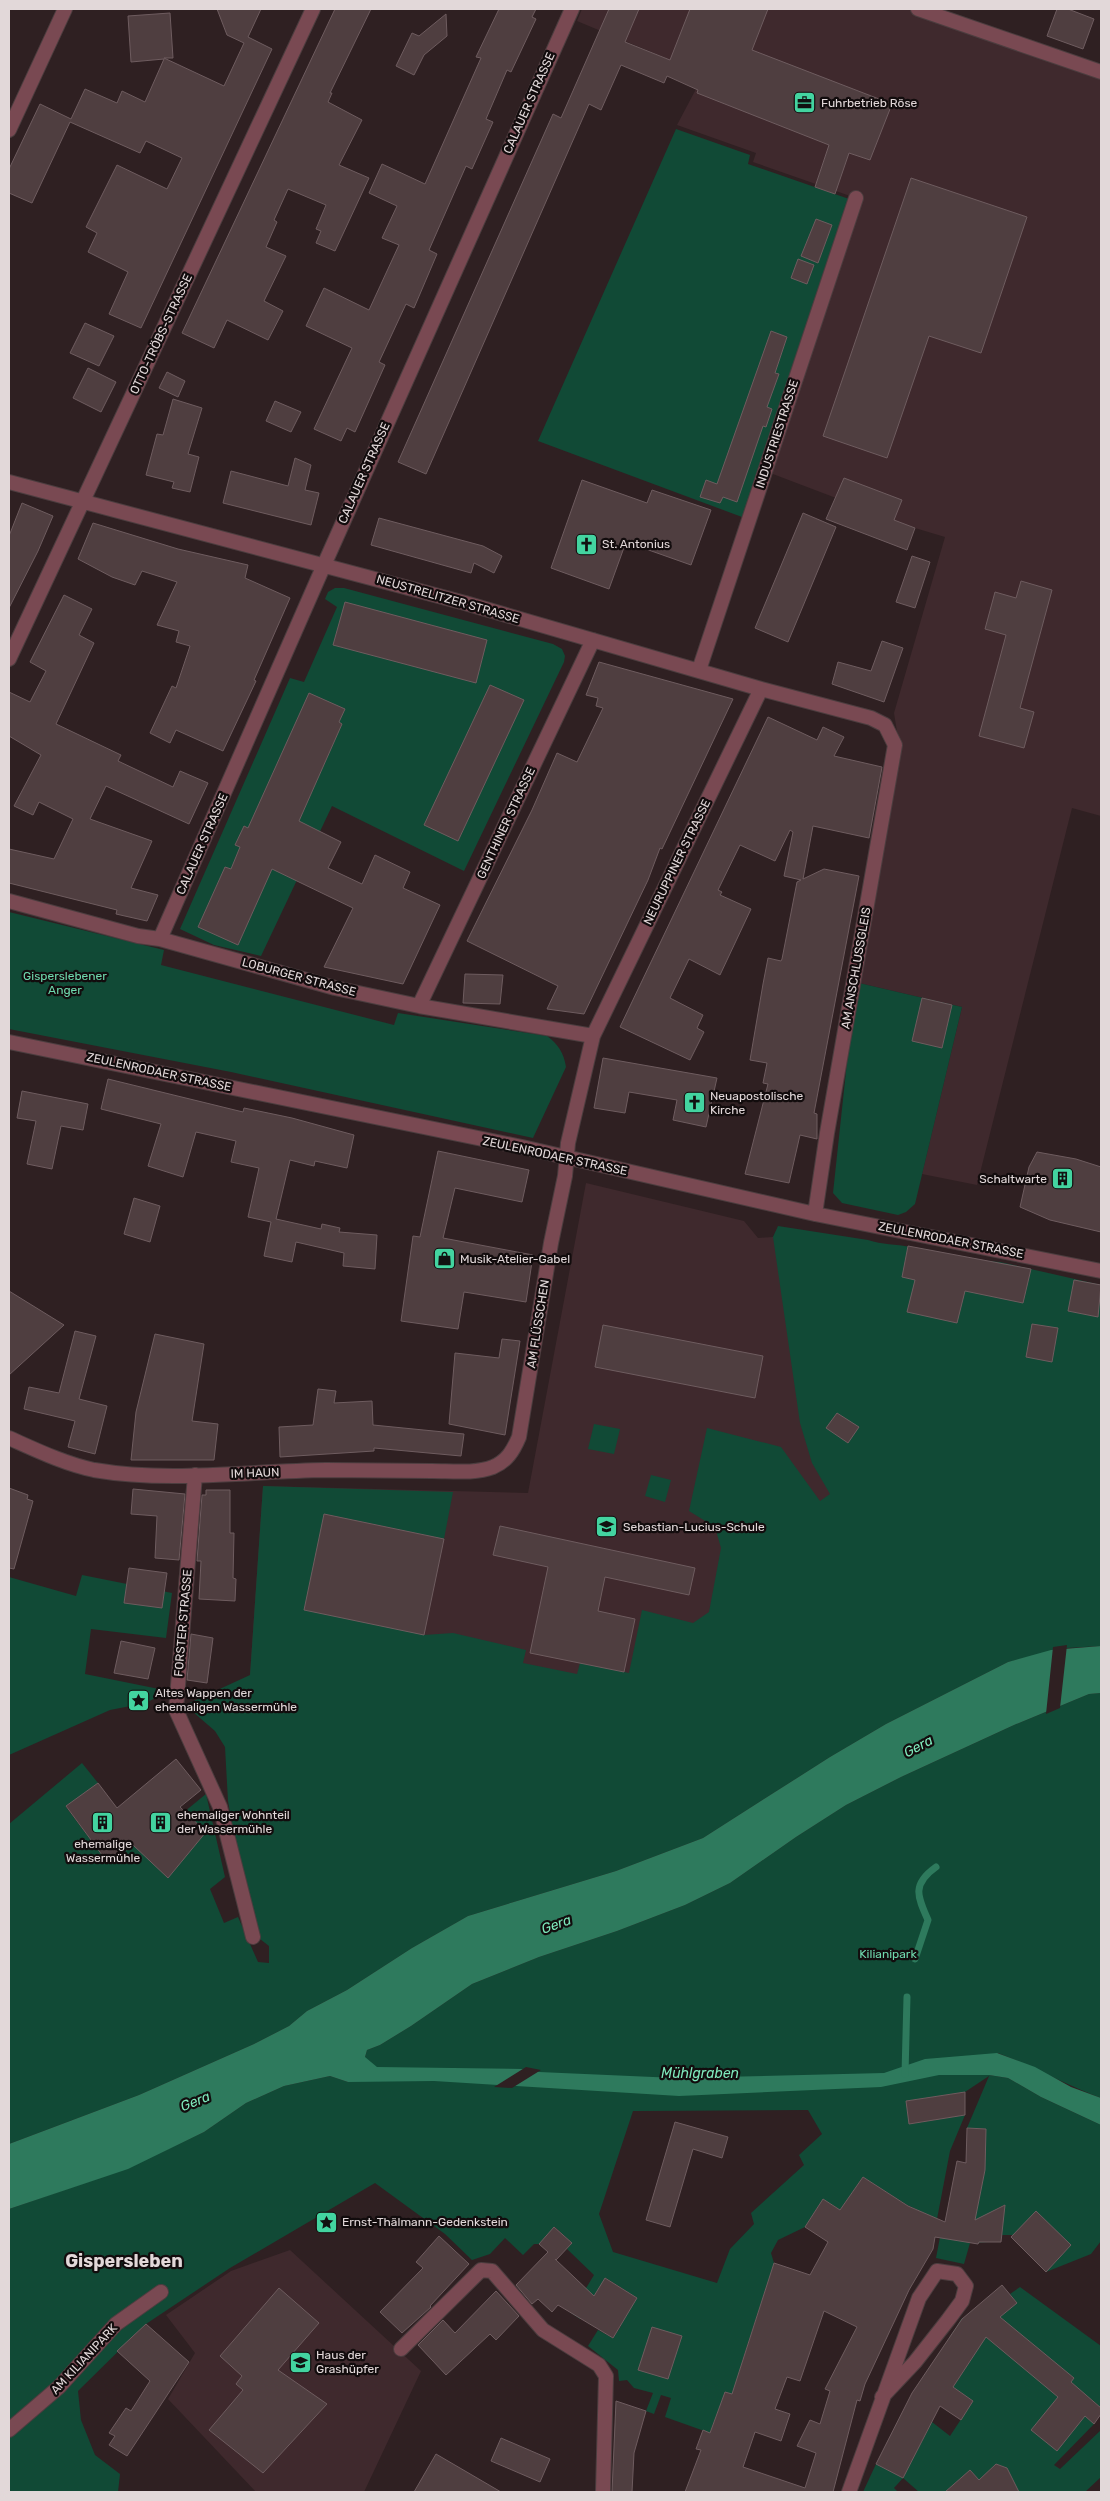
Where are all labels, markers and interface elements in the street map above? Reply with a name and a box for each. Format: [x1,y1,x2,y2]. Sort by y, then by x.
street label: CALAUER STRASSE [500,50,558,156]
office icon: Fuhrbetrieb Röse [793,91,817,115]
place label: Fuhrbetrieb Röse [821,96,918,110]
street label: OTTO-TRÖBS-STRASSE [127,272,195,396]
street label: INDUSTRIESTRASSE [753,378,801,490]
street label: CALAUER STRASSE [335,420,393,526]
church icon: St. Antonius [574,532,598,556]
place label: St. Antonius [602,537,670,551]
street label: NEUSTRELITZER STRASSE [375,572,521,626]
street label: GENTHINER STRASSE [474,765,538,881]
street label: CALAUER STRASSE [173,791,231,897]
street label: NEURUPPINER STRASSE [641,797,713,927]
street label: AM ANSCHLUSSGLEIS [838,906,874,1030]
street label: LOBURGER STRASSE [240,955,358,999]
park label: Gisperslebener Anger [23,969,107,997]
street label: ZEULENRODAER STRASSE [85,1050,233,1094]
place label: Neuapostolische Kirche [710,1089,804,1117]
church icon: Neuapostolische Kirche [682,1091,706,1115]
street label: ZEULENRODAER STRASSE [481,1134,629,1178]
building icon: Schaltwarte [1051,1167,1075,1191]
place label: Schaltwarte [979,1172,1047,1186]
street label: ZEULENRODAER STRASSE [877,1219,1025,1261]
shop icon: Musik-Atelier-Gabel [432,1247,456,1271]
place label: Musik-Atelier-Gabel [460,1252,570,1266]
street label: AM FLÜSSCHEN [524,1279,552,1369]
street label: IM HAUN [230,1465,280,1481]
school or university icon: Sebastian-Lucius-Schule [595,1515,619,1539]
place label: Sebastian-Lucius-Schule [623,1520,765,1534]
street label: FORSTER STRASSE [171,1569,195,1677]
place label: Altes Wappen der ehemaligen Wassermühle [155,1686,297,1714]
place icon: Altes Wappen der ehemaligen Wassermühle [127,1688,151,1712]
water label: Gera [901,1732,936,1761]
place label: ehemaliger Wohnteil der Wassermühle [177,1808,290,1836]
building icon: ehemaliger Wohnteil der Wassermühle [149,1810,173,1834]
building icon: ehemalige Wassermühle [91,1811,115,1835]
place label: ehemalige Wassermühle [66,1837,140,1865]
water label: Gera [539,1911,574,1938]
park label: Kilianipark [859,1947,917,1961]
water label: Mühlgraben [661,2065,739,2082]
water label: Gera [178,2088,213,2115]
place icon: Ernst-Thälmann-Gedenkstein [314,2210,338,2234]
place label: Ernst-Thälmann-Gedenkstein [342,2215,508,2229]
district label: Gispersleben [65,2250,183,2272]
street label: AM KILIANIPARK [48,2320,121,2397]
place label: Haus der Grashüpfer [316,2348,379,2376]
school or university icon: Haus der Grashüpfer [288,2350,312,2374]

